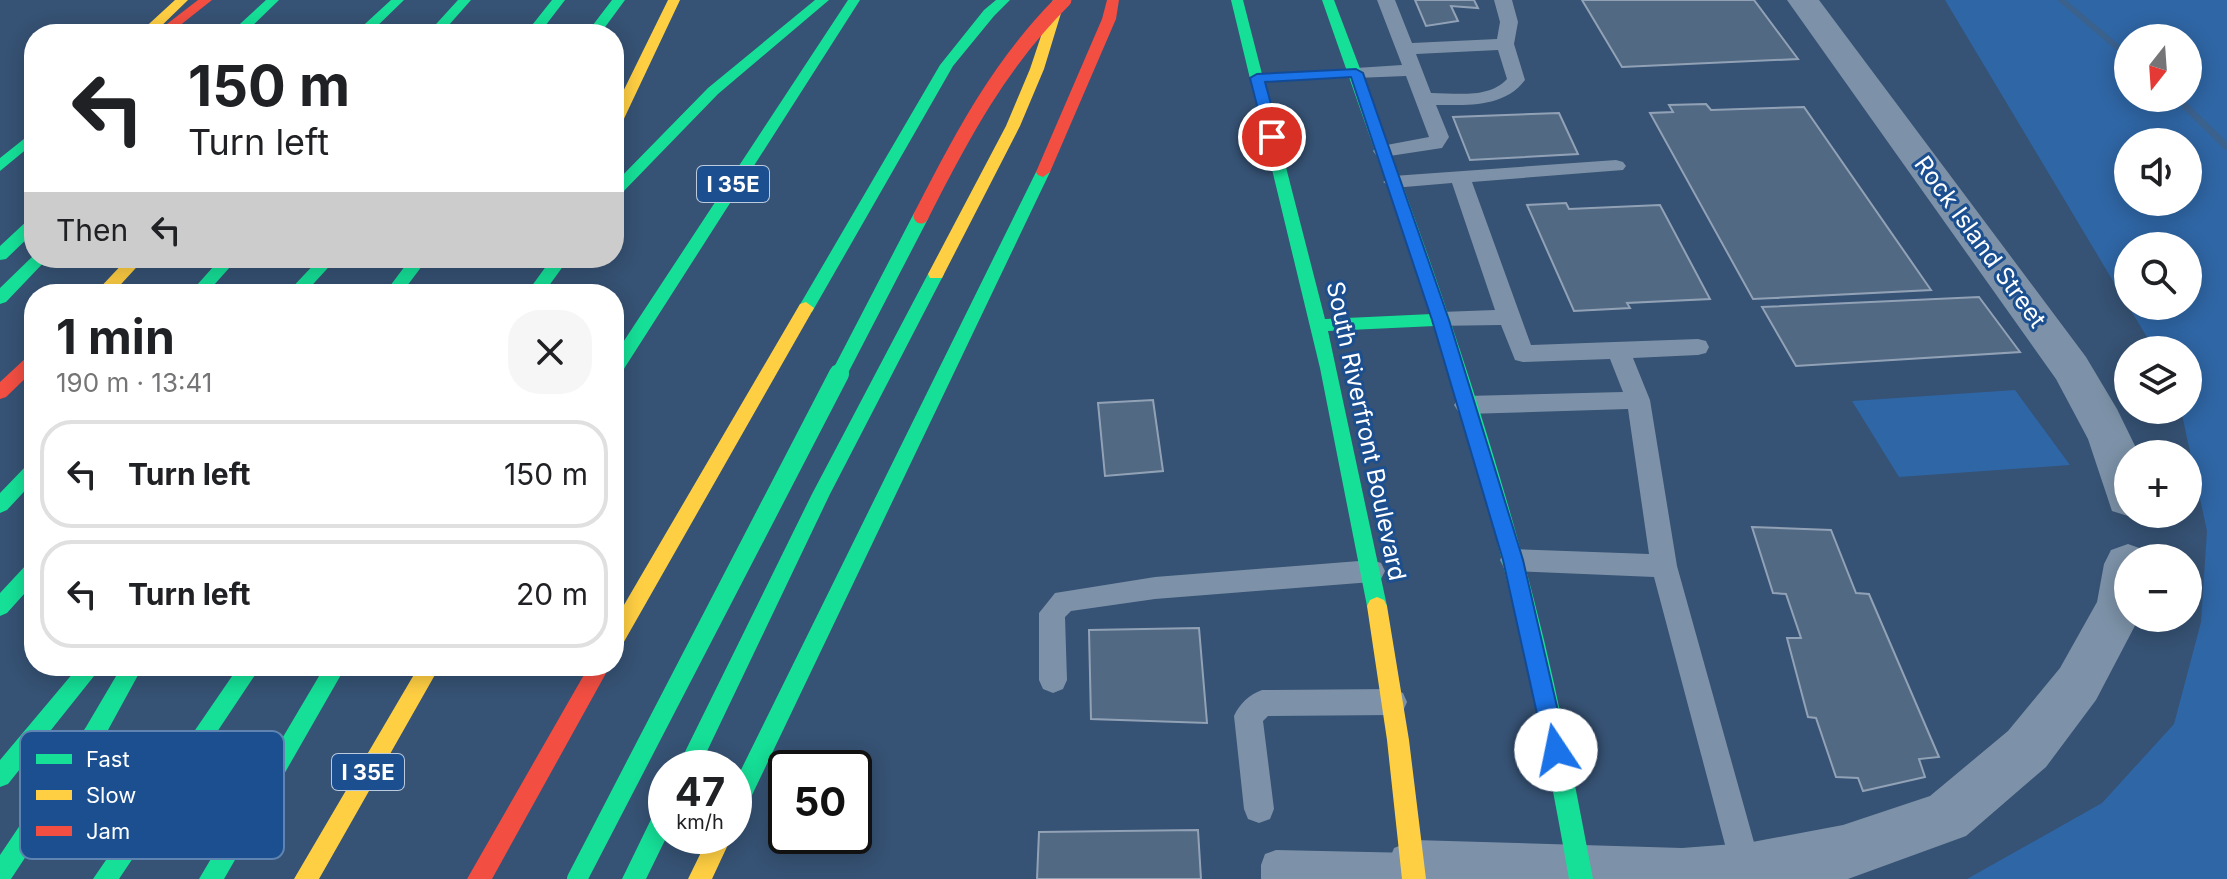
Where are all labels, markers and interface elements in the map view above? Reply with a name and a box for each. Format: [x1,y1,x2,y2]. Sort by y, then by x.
north arrow [2114,24,2202,112]
map controls [2114,24,2202,632]
text: 150 m [188,52,350,120]
icon: left [56,56,160,160]
pin [1238,103,1306,171]
icon: arrive [1250,115,1294,159]
text: Turn left [188,120,329,164]
button: sound [2114,128,2202,216]
street label: Rock Island Street [1908,150,2052,333]
road number: I 35E [697,166,769,202]
icon: left [144,208,188,252]
text: Then [56,212,128,248]
button: search [2114,232,2202,320]
street label: South Riverfront Boulevard [1321,279,1412,583]
text: 1 min [56,307,175,366]
button: close [508,310,592,394]
button: layers [2114,336,2202,424]
text: 190 m · 13:41 [56,367,212,398]
button: + [2114,440,2202,528]
icon: left [60,452,104,496]
text: Turn left [128,456,250,492]
text: 150 m [504,456,588,492]
button: − [2114,544,2202,632]
icon: left [60,572,104,616]
text: Turn left [128,576,250,612]
text: 20 m [516,576,588,612]
position arrow [1514,708,1598,792]
legend [20,731,284,859]
text: Fast [86,746,130,772]
speed limit sign: 50 [768,750,872,854]
road number: I 35E [332,754,404,790]
text: 47 [675,767,725,816]
text: Slow [86,782,136,808]
text: km/h [676,810,724,834]
text: Jam [86,818,130,844]

